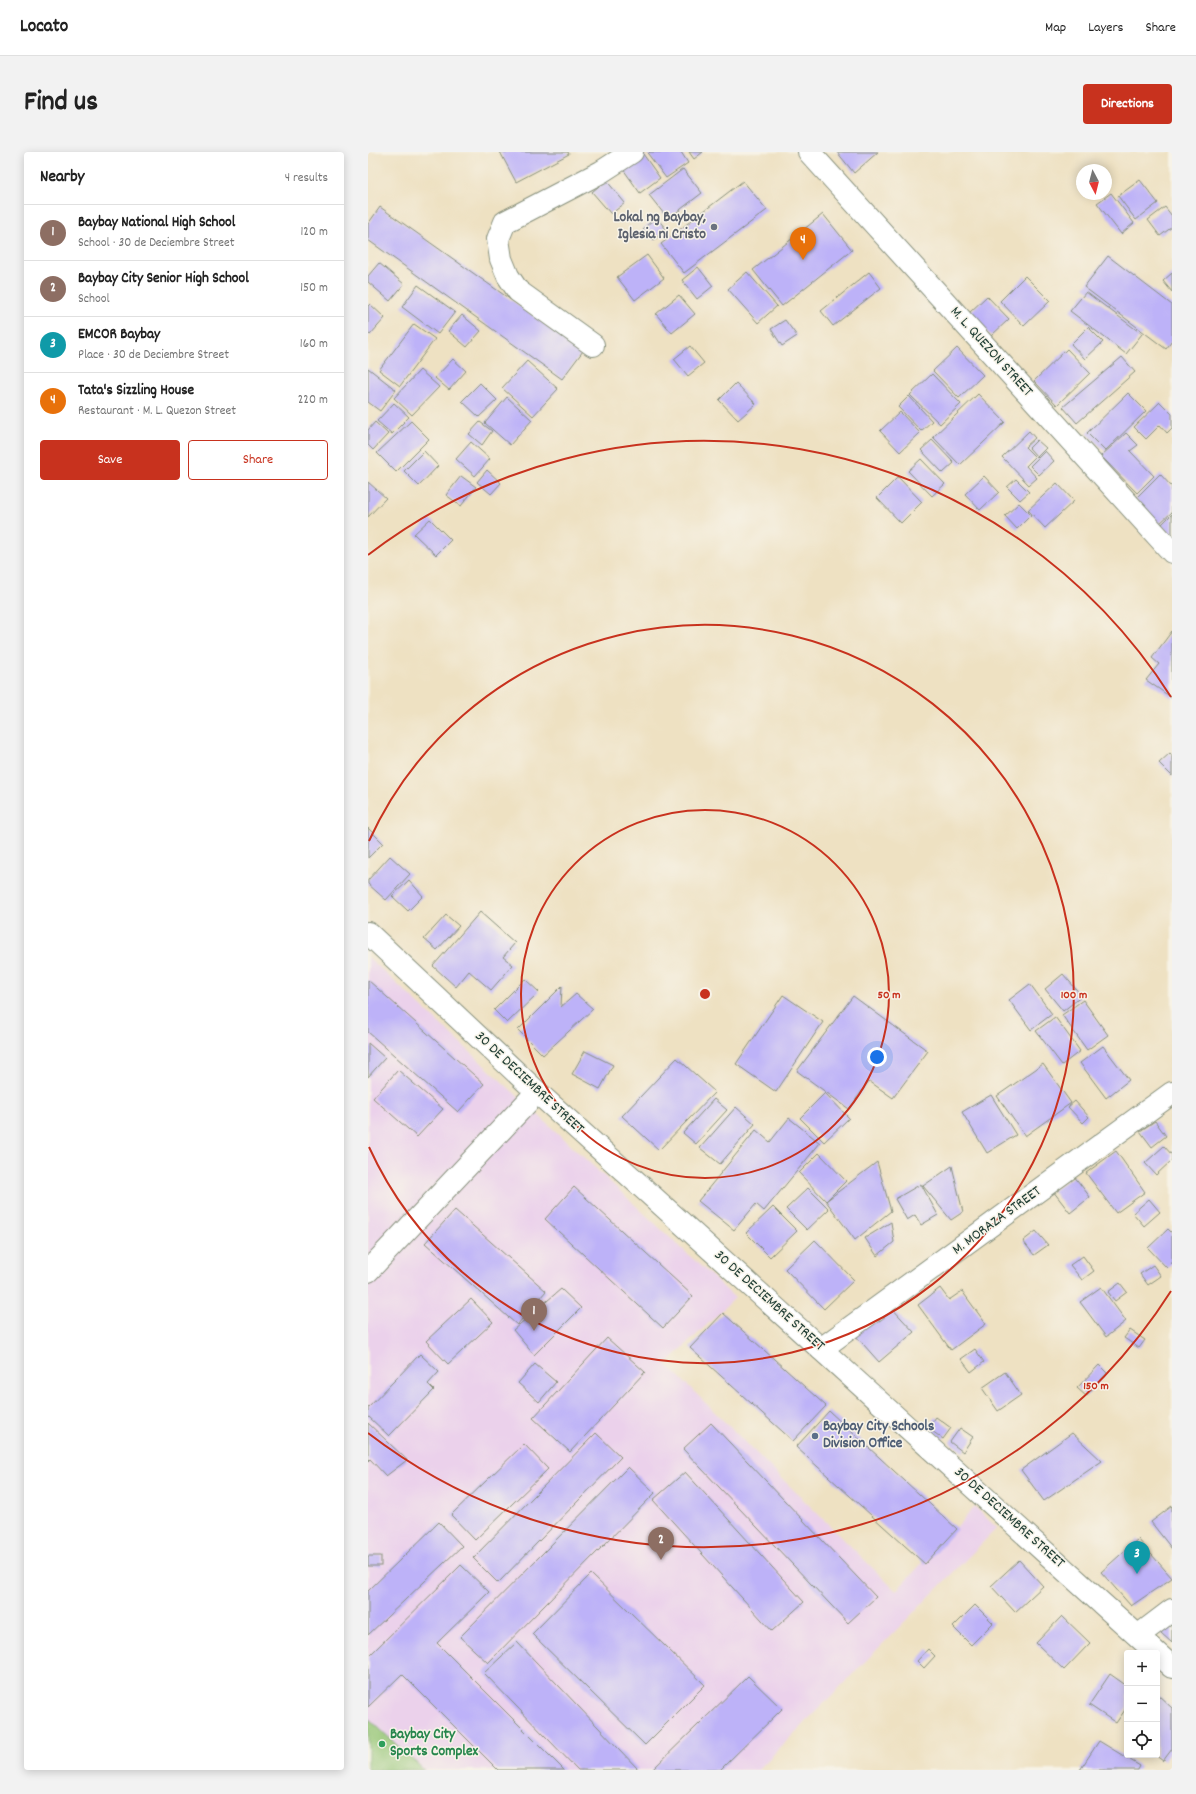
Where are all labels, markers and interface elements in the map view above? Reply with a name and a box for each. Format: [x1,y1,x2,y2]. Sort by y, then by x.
text: Locato [20,14,68,41]
text: Map [1045,18,1066,38]
text: Layers [1088,18,1123,38]
text: Share [1145,18,1176,38]
text: Find us [24,84,98,124]
button: Directions [1083,84,1172,124]
north arrow [1076,164,1112,200]
text: Nearby [40,166,84,190]
text: 4 results [285,169,328,188]
place label: Lokal ng Baybay, Iglesia ni Cristo [613,207,706,246]
text: Baybay National High School [78,212,235,234]
marker: Lokal ng Baybay, Iglesia ni Cristo [709,222,719,232]
text: 1 [52,223,54,242]
text: 120 m [300,223,328,242]
pin: 4 [790,227,816,260]
text: School · 30 de Deciembre Street [78,234,235,253]
text: Baybay City Senior High School [78,268,249,290]
text: 2 [50,279,56,298]
text: 150 m [300,279,328,298]
text: School [78,290,110,309]
street label: M. L. QUEZON STREET [944,302,1038,402]
text: EMCOR Baybay [78,324,160,346]
text: 3 [50,335,56,354]
text: 160 m [300,335,328,354]
text: Place · 30 de Deciembre Street [78,346,229,365]
text: Tata's Sizzling House [78,380,194,402]
text: 4 [50,391,56,410]
text: 220 m [298,391,328,410]
text: Restaurant · M. L. Quezon Street [78,402,236,421]
button: Save [40,440,180,480]
button: Share [188,440,328,480]
centre of rings [698,987,712,1001]
text: 50 m [877,987,901,1004]
text: 100 m [1061,987,1087,1004]
street label: 30 DE DECIEMBRE STREET [469,1026,589,1140]
your location [867,1047,887,1067]
street label: M. MORAZA STREET [948,1181,1046,1261]
street label: 30 DE DECIEMBRE STREET [709,1245,829,1357]
pin: 1 [521,1298,547,1331]
text: 150 m [1083,1378,1109,1395]
place label: Baybay City Schools Division Office [823,1416,934,1455]
marker: Baybay City Schools Division Office [810,1431,820,1441]
street label: 30 DE DECIEMBRE STREET [949,1462,1069,1574]
pin: 2 [648,1527,674,1560]
pin: 3 [1124,1541,1150,1574]
map controls [1124,1650,1160,1758]
button: + [1124,1650,1160,1686]
button: − [1124,1686,1160,1722]
button: locate [1124,1722,1160,1758]
place label: Baybay City Sports Complex [390,1724,479,1763]
marker: Baybay City Sports Complex [377,1739,387,1749]

